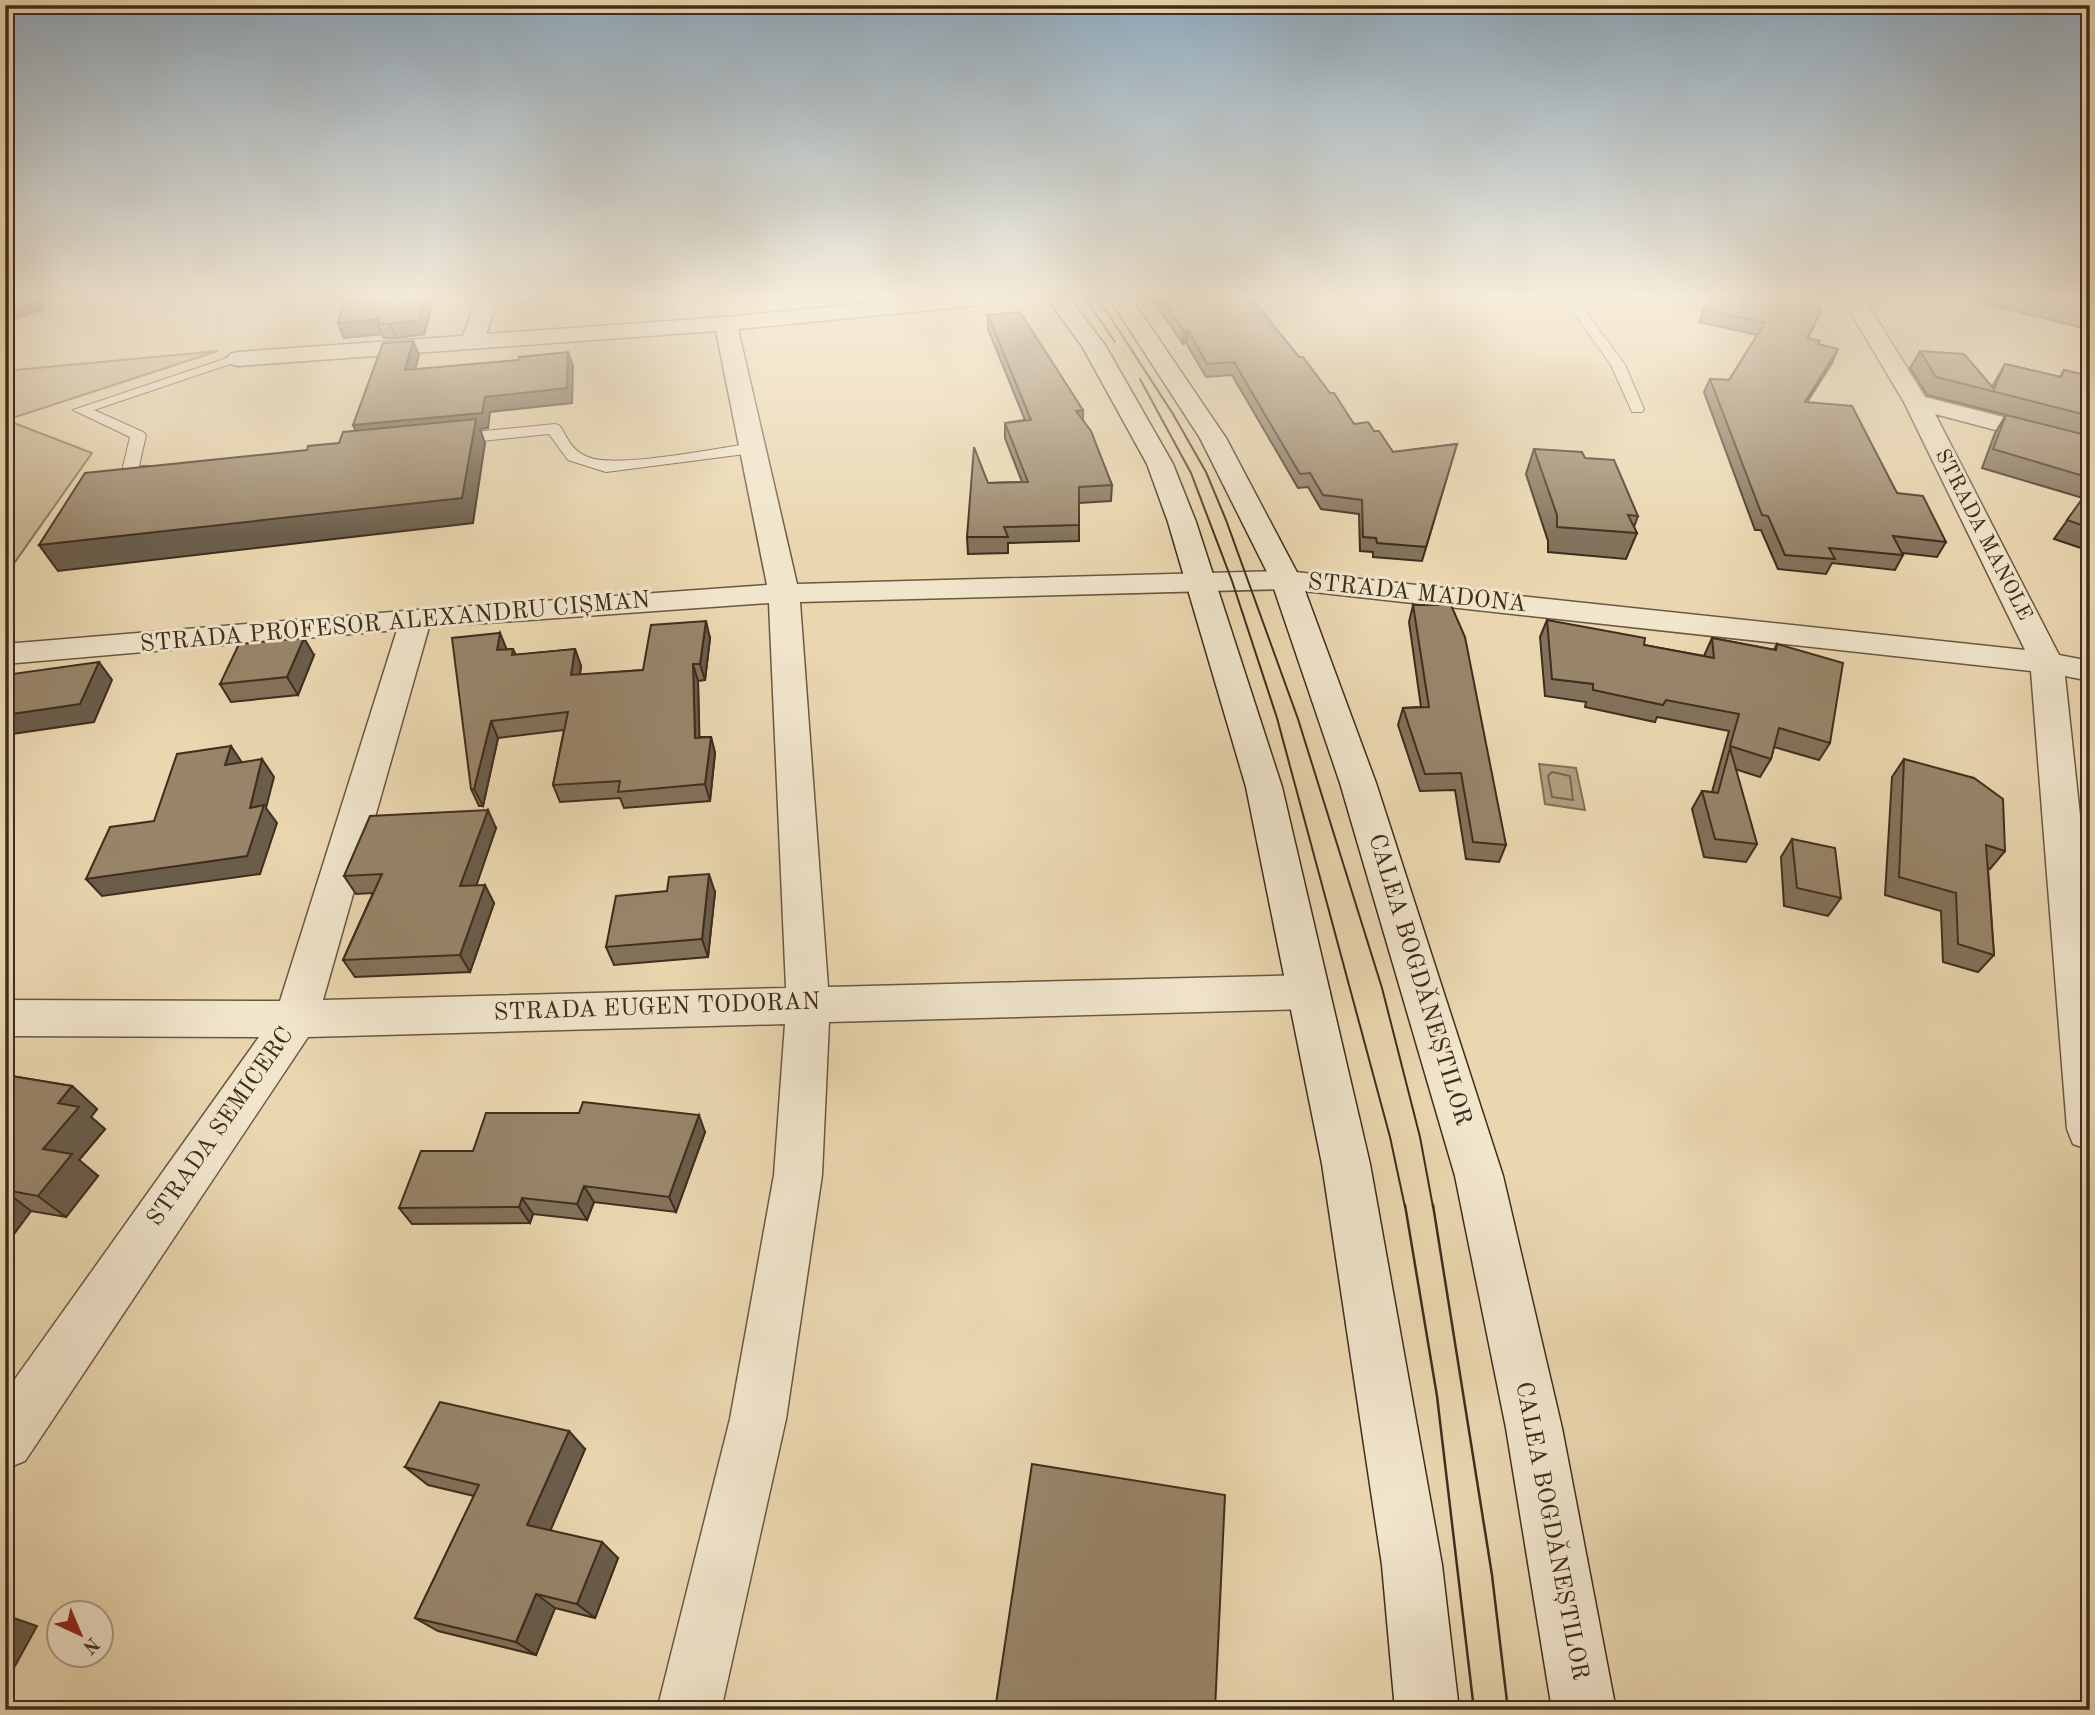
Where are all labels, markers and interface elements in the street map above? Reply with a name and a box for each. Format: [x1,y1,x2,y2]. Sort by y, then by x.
street label: STRADA MANOLE [1931,446,2035,624]
street label: STRADA MADONA [1306,571,1528,617]
street label: STRADA PROFESOR ALEXANDRU CIȘMAN [139,589,651,657]
street label: CALEA BOGDĂNEȘTILOR [1363,830,1479,1129]
street label: STRADA EUGEN TODORAN [493,990,821,1026]
street label: STRADA SEMICERC [143,1023,299,1231]
street label: CALEA BOGDĂNEȘTILOR [1510,1379,1596,1682]
north arrow [46,1600,116,1670]
text: N [78,1633,102,1657]

